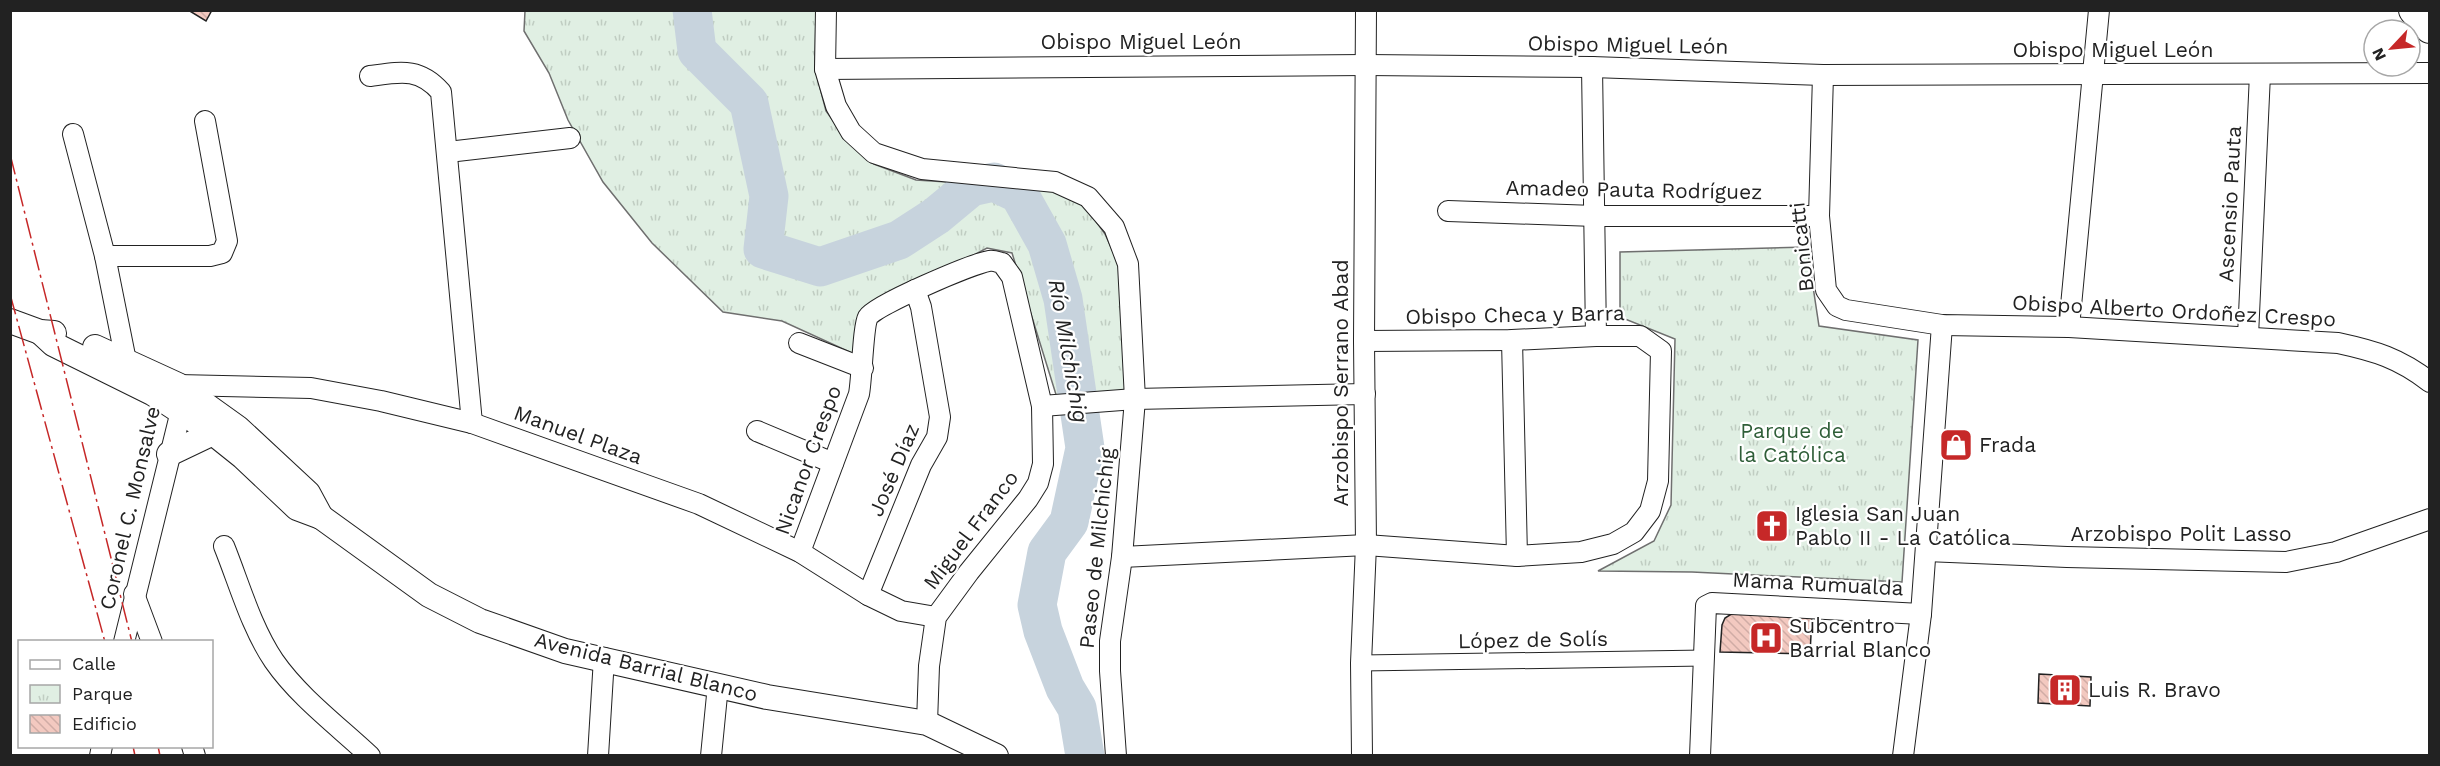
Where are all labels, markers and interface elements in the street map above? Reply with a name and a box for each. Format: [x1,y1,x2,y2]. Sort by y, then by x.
north arrow [2362,18,2422,78]
street label: Obispo Miguel León [1041,29,1241,54]
street label: Obispo Miguel León [1527,30,1729,59]
street label: Obispo Miguel León [2013,37,2213,62]
text: N [2368,45,2390,64]
street label: Ascensio Pauta [2213,125,2246,283]
street label: Amadeo Pauta Rodríguez [1505,175,1763,204]
street label: Bonicatti [1784,201,1819,293]
street label: Arzobispo Serrano Abad [1328,259,1353,507]
water label: Río Milchichig [1044,277,1093,425]
street label: Obispo Alberto Ordoñez Crespo [2011,290,2337,331]
street label: Obispo Checa y Barra [1405,300,1625,329]
street label: Nicanor Crespo [769,382,846,538]
street label: Manuel Plaza [511,400,646,469]
street label: Coronel C. Monsalve [94,404,165,612]
park label: Parque de la Católica [1738,418,1846,467]
street label: José Díaz [863,420,924,520]
shop icon: Frada [1938,427,1974,463]
place label: Frada [1979,432,2036,457]
street label: Paseo de Milchichig [1074,445,1120,650]
street label: Miguel Franco [918,465,1023,594]
place label: Iglesia San Juan Pablo II - La Católica [1795,501,2011,550]
church icon: Iglesia San Juan Pablo II - La Católica [1754,508,1790,544]
street label: Arzobispo Polit Lasso [2070,521,2292,546]
street label: Mama Rumualda [1732,567,1904,600]
place label: Subcentro Barrial Blanco [1789,613,1931,662]
hospital icon: Subcentro Barrial Blanco [1748,620,1784,656]
street label: López de Solís [1458,626,1608,653]
street label: Avenida Barrial Blanco [532,627,760,706]
legend [18,640,213,748]
text: Calle [72,653,116,674]
building icon: Luis R. Bravo [2047,672,2083,708]
place label: Luis R. Bravo [2088,677,2221,702]
text: Parque [72,683,133,704]
text: Edificio [72,713,137,734]

